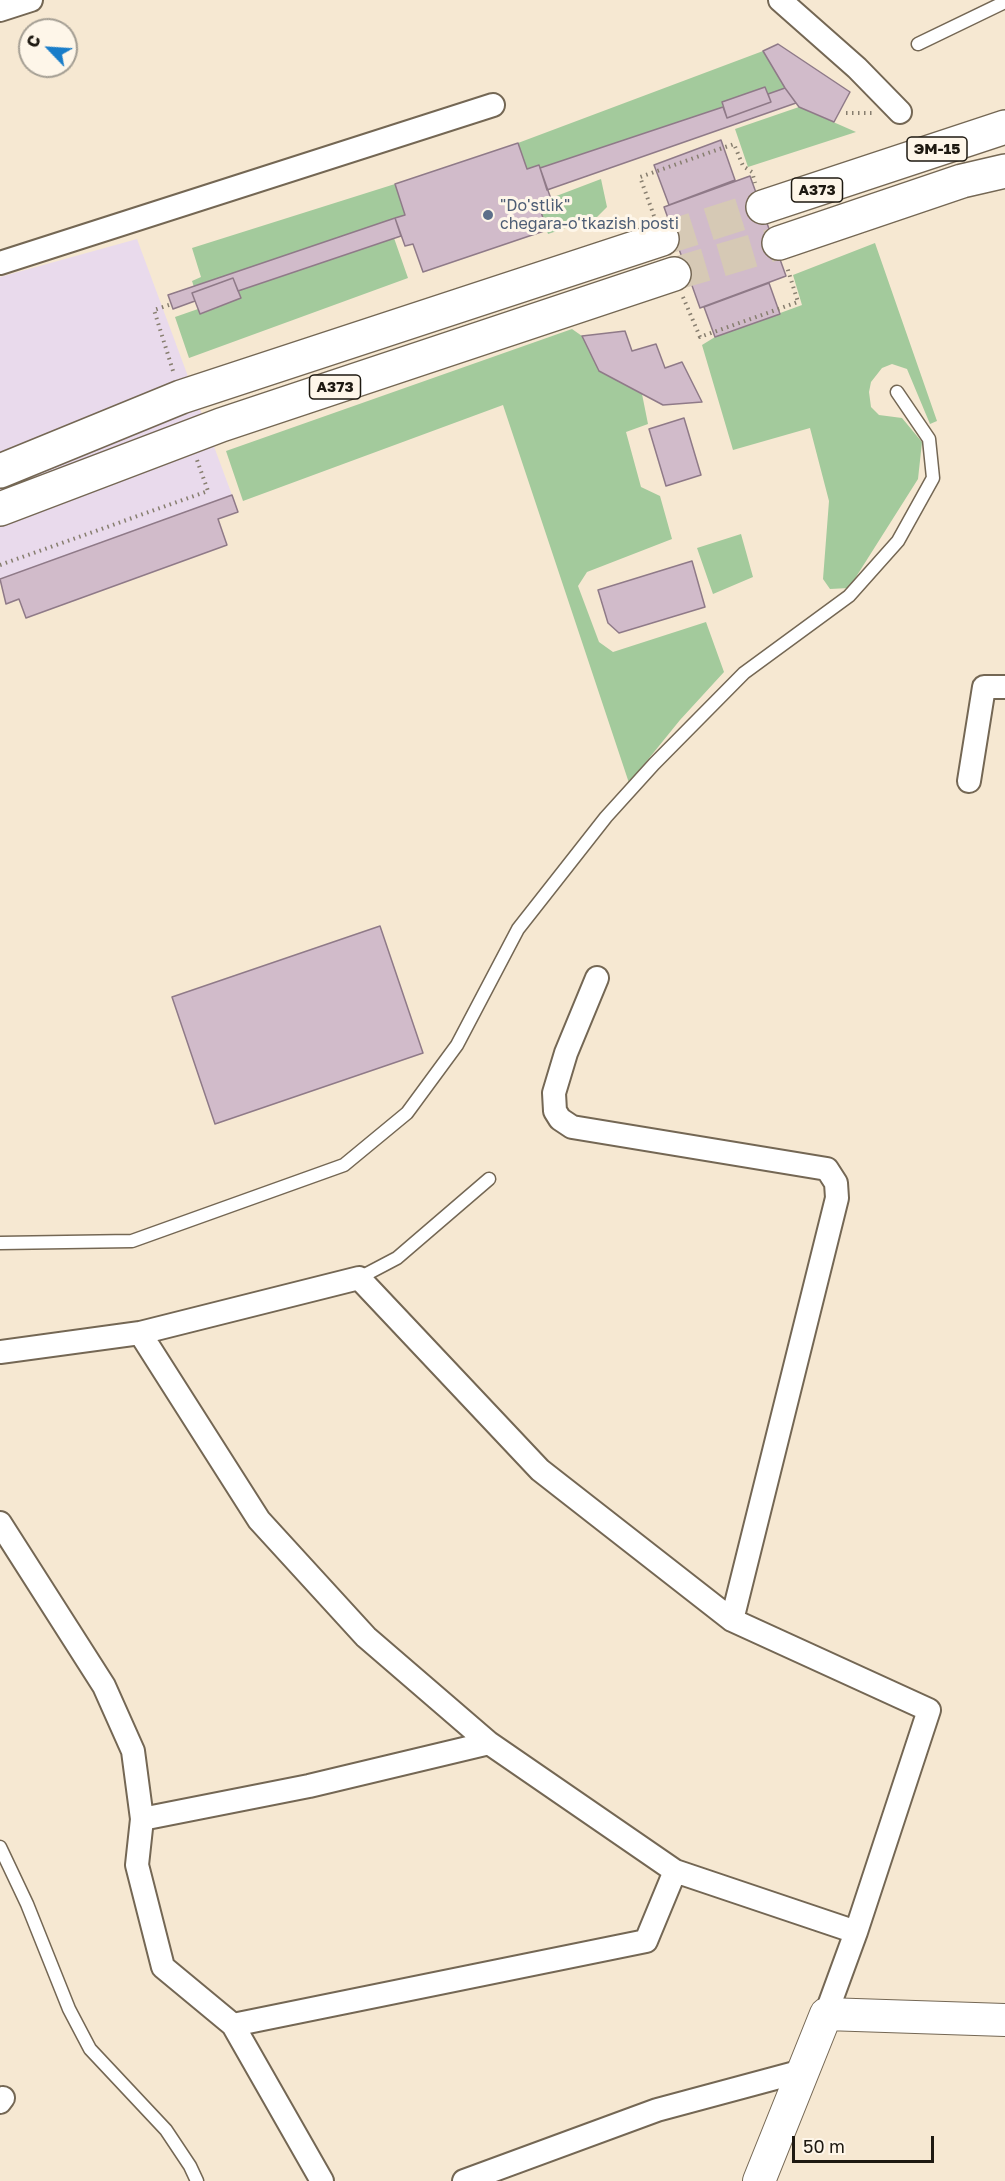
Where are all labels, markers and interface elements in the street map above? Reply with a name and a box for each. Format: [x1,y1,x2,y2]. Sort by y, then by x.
north arrow [18,18,78,78]
text: С [22,32,45,51]
road number: ЭМ-15 [907,137,967,161]
road number: A373 [792,178,842,202]
place label: "Do'stlik" chegara-o'tkazish posti [500,196,679,234]
marker: "Do'stlik" chegara-o'tkazish posti [481,208,495,222]
road number: A373 [310,375,360,399]
scale bar [795,2124,938,2162]
text: 50 m [803,2135,845,2157]

